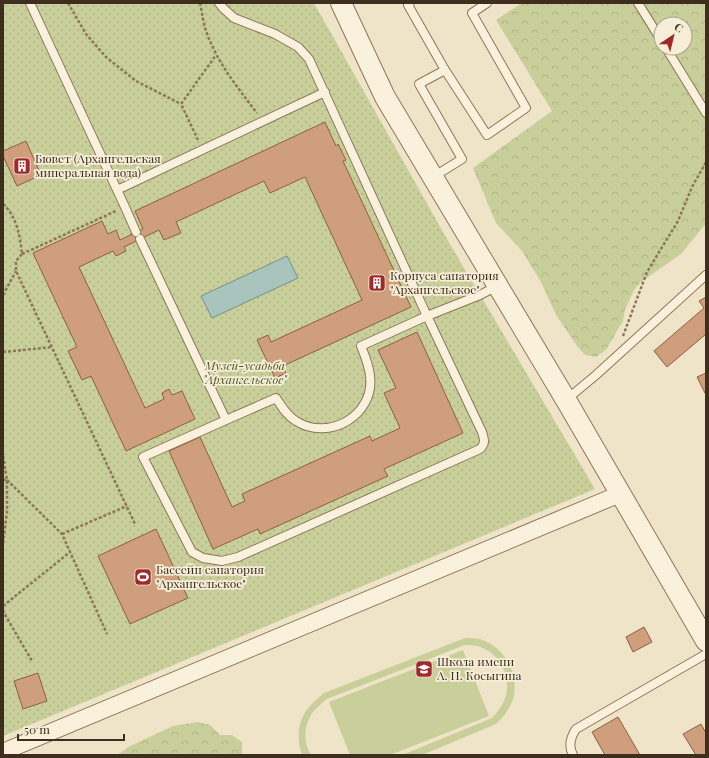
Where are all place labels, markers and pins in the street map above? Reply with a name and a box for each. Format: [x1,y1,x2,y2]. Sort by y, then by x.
place label: Бювет (Архангельская минеральная вода) [35,150,161,180]
building icon: Бювет (Архангельская минеральная вода) [12,156,32,176]
place label: Корпуса санатория "Архангельское" [390,267,499,297]
building icon: Корпуса санатория "Архангельское" [367,273,387,293]
place label: Бассейн санатория "Архангельское" [156,561,265,591]
sports icon: Бассейн санатория "Архангельское" [133,567,153,587]
place label: Школа имени А. Н. Косыгина [436,653,522,683]
school or university icon: Школа имени А. Н. Косыгина [414,659,434,679]

